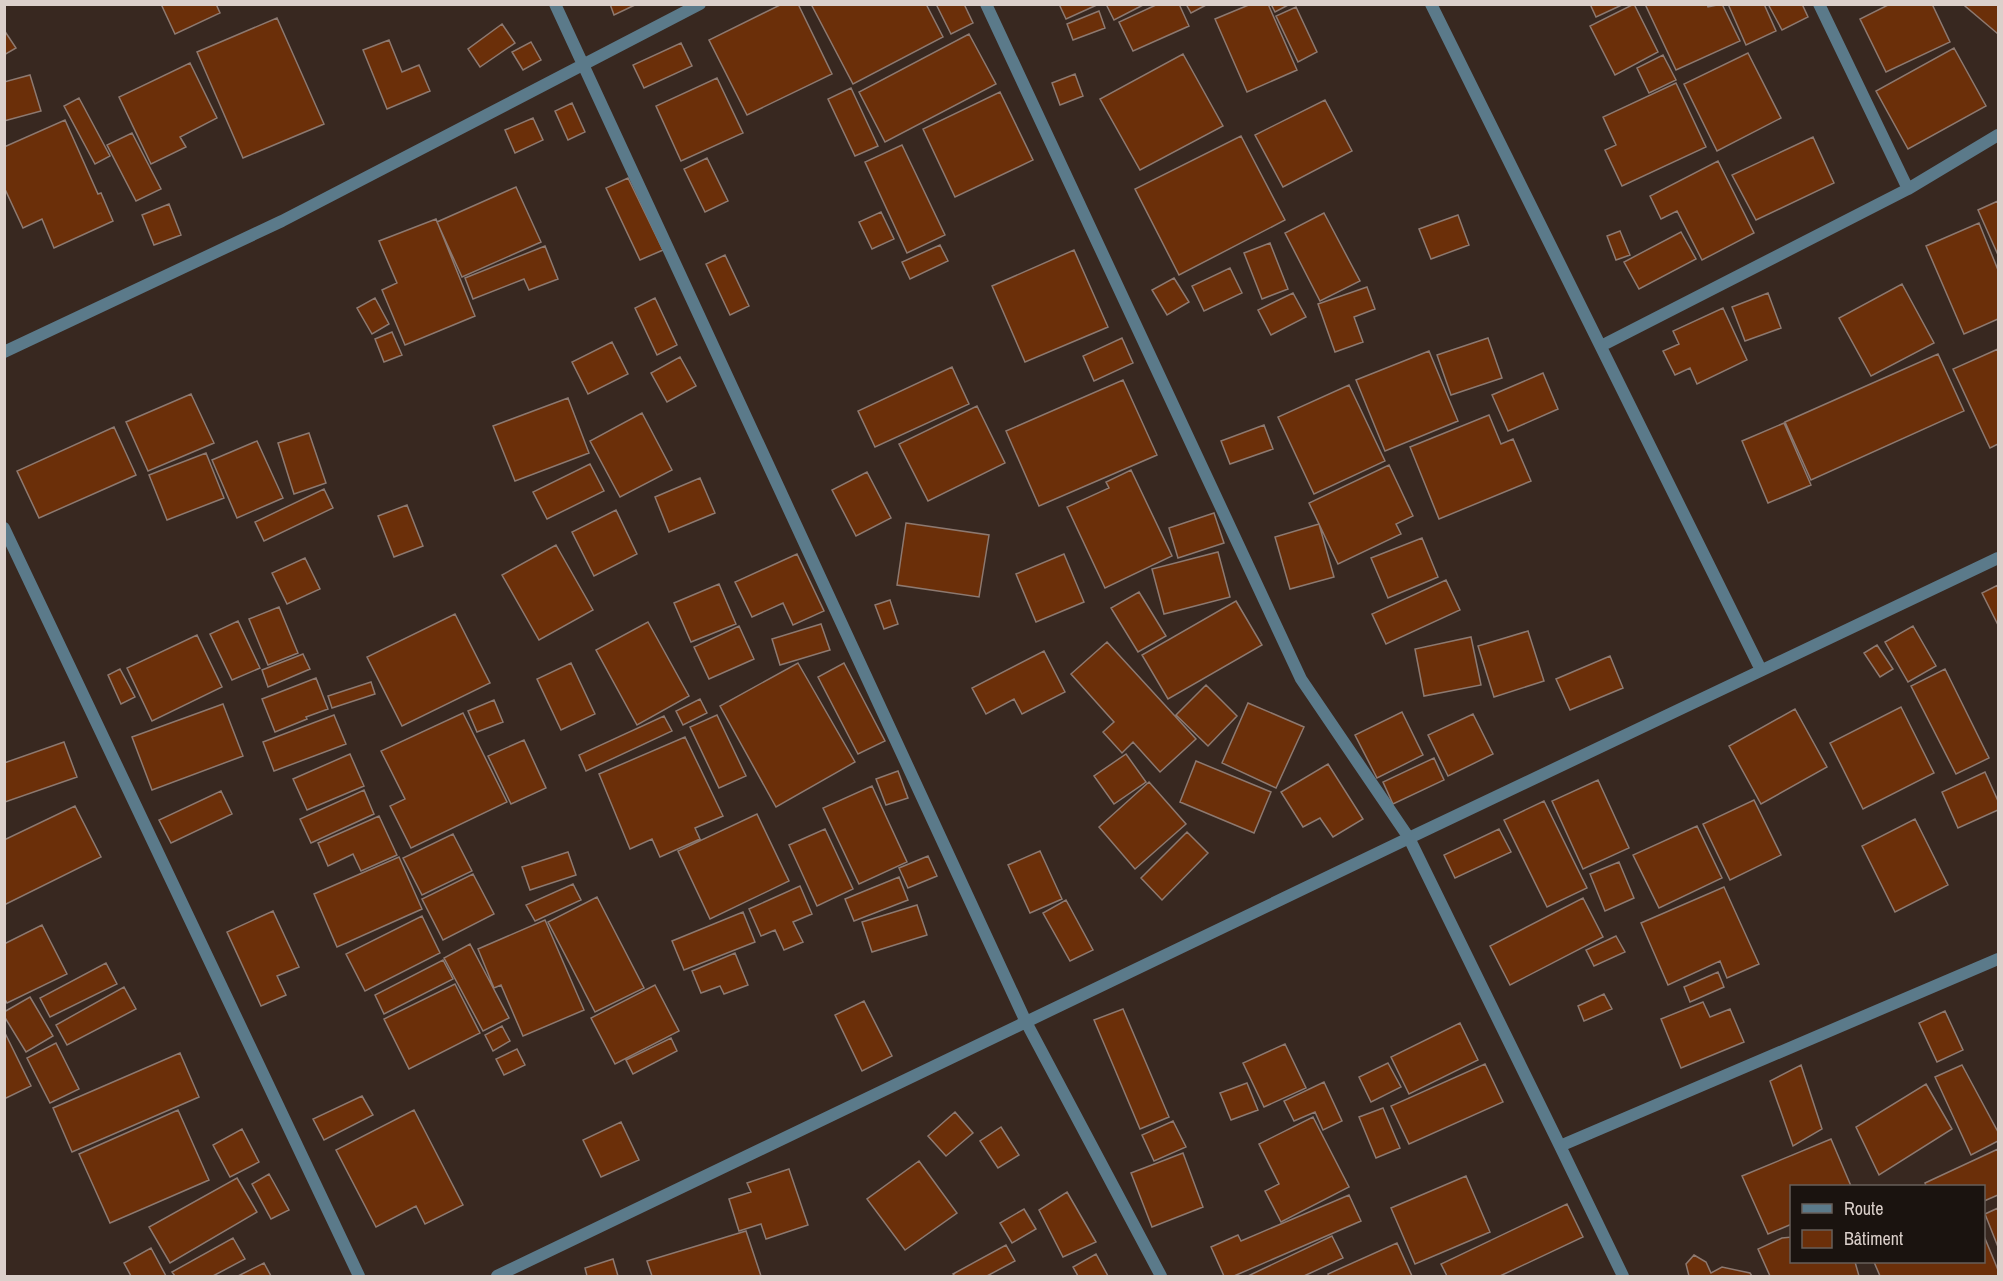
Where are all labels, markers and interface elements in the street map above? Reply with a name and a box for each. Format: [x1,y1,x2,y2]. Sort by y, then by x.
legend [1790,1185,1985,1263]
text: Route [1844,1196,1883,1221]
text: Bâtiment [1844,1226,1903,1251]

